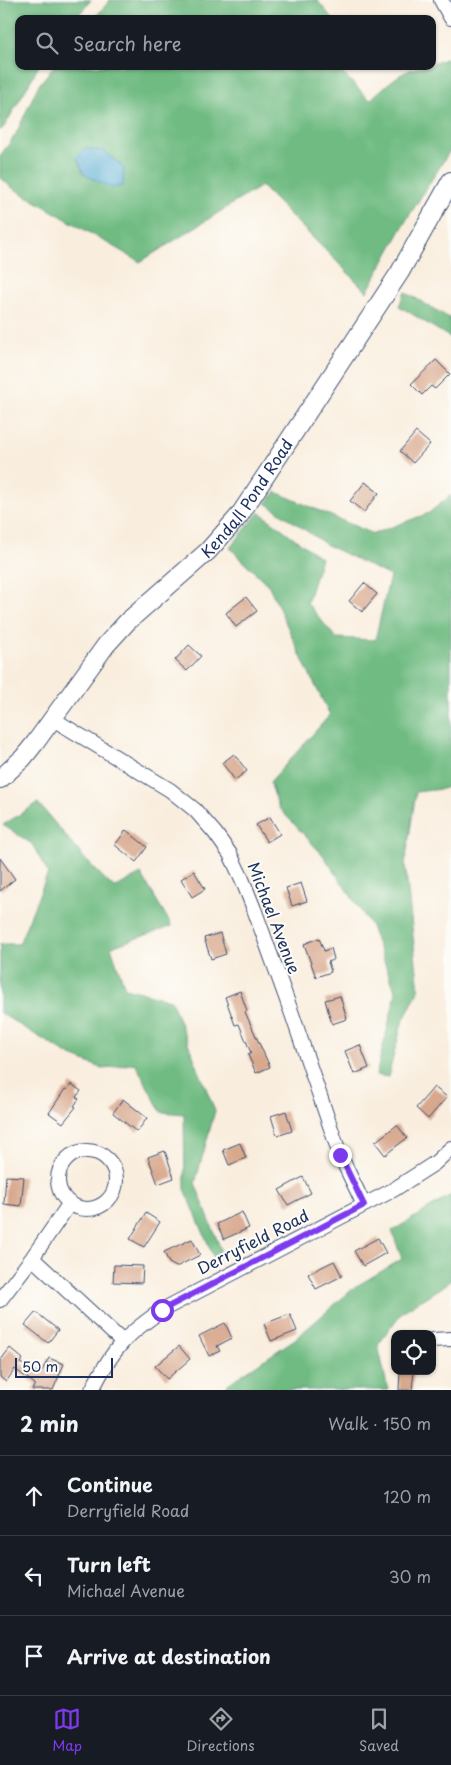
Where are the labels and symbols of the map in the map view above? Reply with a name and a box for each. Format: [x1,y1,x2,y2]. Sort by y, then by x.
street label: Kendall Pond Road [195,433,298,563]
street label: Michael Avenue [243,858,307,977]
route end [329,1144,352,1167]
street label: Derryfield Road [193,1203,312,1280]
route start [151,1299,174,1322]
scale bar [15,1355,112,1378]

